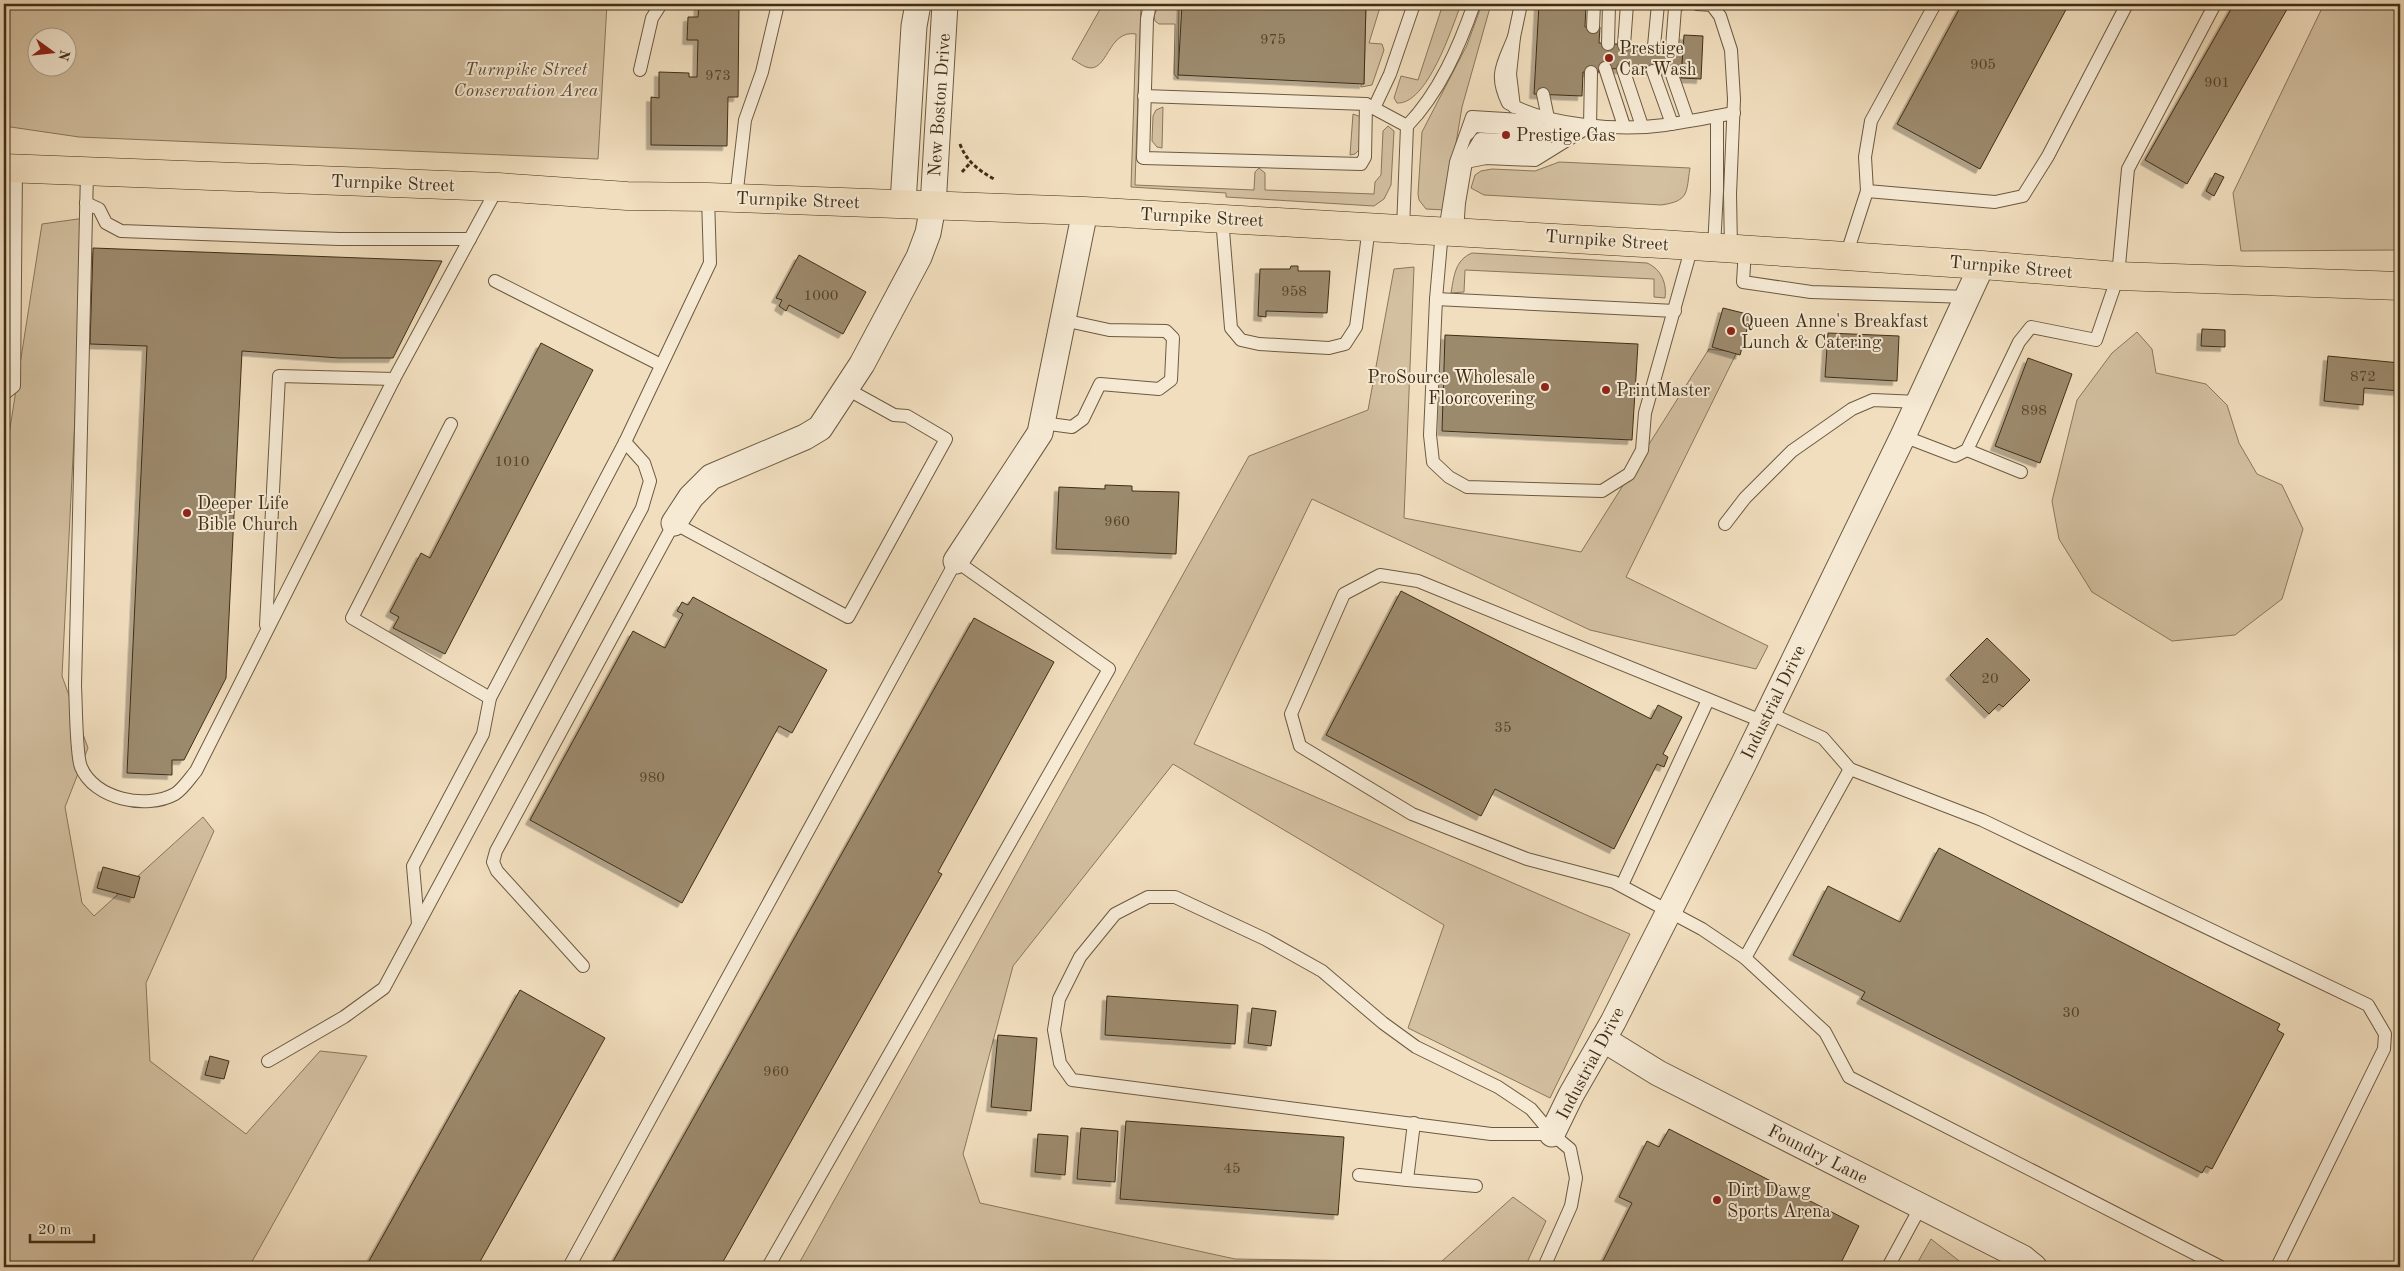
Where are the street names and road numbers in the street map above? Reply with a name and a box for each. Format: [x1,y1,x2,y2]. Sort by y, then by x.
street label: New Boston Drive [926,33,954,177]
street label: Turnpike Street [331,173,455,195]
street label: Turnpike Street [736,190,860,212]
street label: Turnpike Street [1139,206,1264,230]
street label: Turnpike Street [1544,228,1669,254]
street label: Turnpike Street [1948,254,2074,282]
street label: Industrial Drive [1739,643,1809,762]
street label: Industrial Drive [1554,1004,1628,1123]
street label: Foundry Lane [1765,1122,1870,1188]

